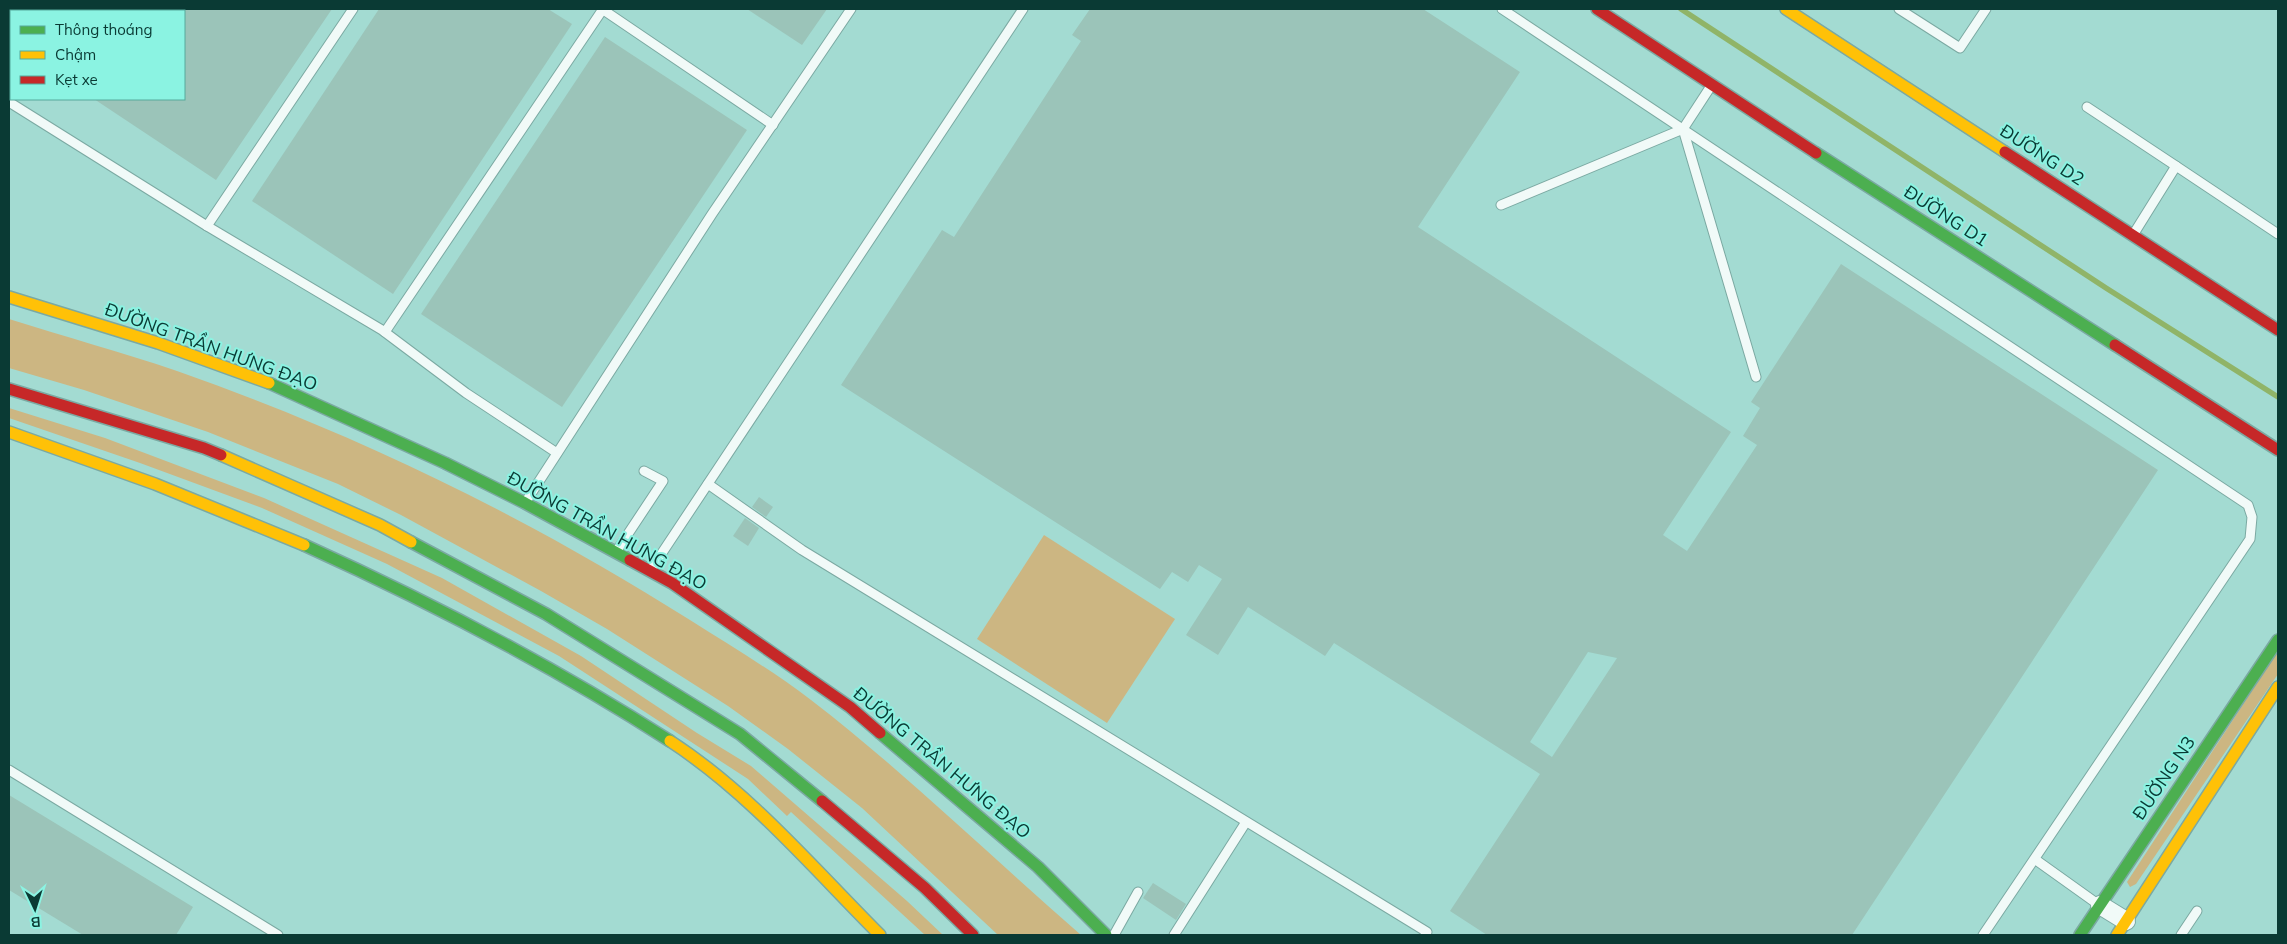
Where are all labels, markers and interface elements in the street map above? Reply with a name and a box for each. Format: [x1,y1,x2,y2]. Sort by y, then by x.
legend [10,10,185,100]
text: Thông thoáng [55,20,153,39]
text: Chậm [55,45,96,64]
text: Kẹt xe [55,70,98,89]
street label: ĐƯỜNG D2 [1996,119,2089,190]
street label: ĐƯỜNG D1 [1900,180,1993,251]
street label: ĐƯỜNG TRẦN HƯNG ĐẠO [102,297,321,396]
street label: ĐƯỜNG TRẦN HƯNG ĐẠO [503,466,711,595]
street label: ĐƯỜNG TRẦN HƯNG ĐẠO [849,682,1036,844]
street label: ĐƯỜNG N3 [2127,731,2200,824]
north arrow [10,884,60,934]
text: B [30,913,41,931]

